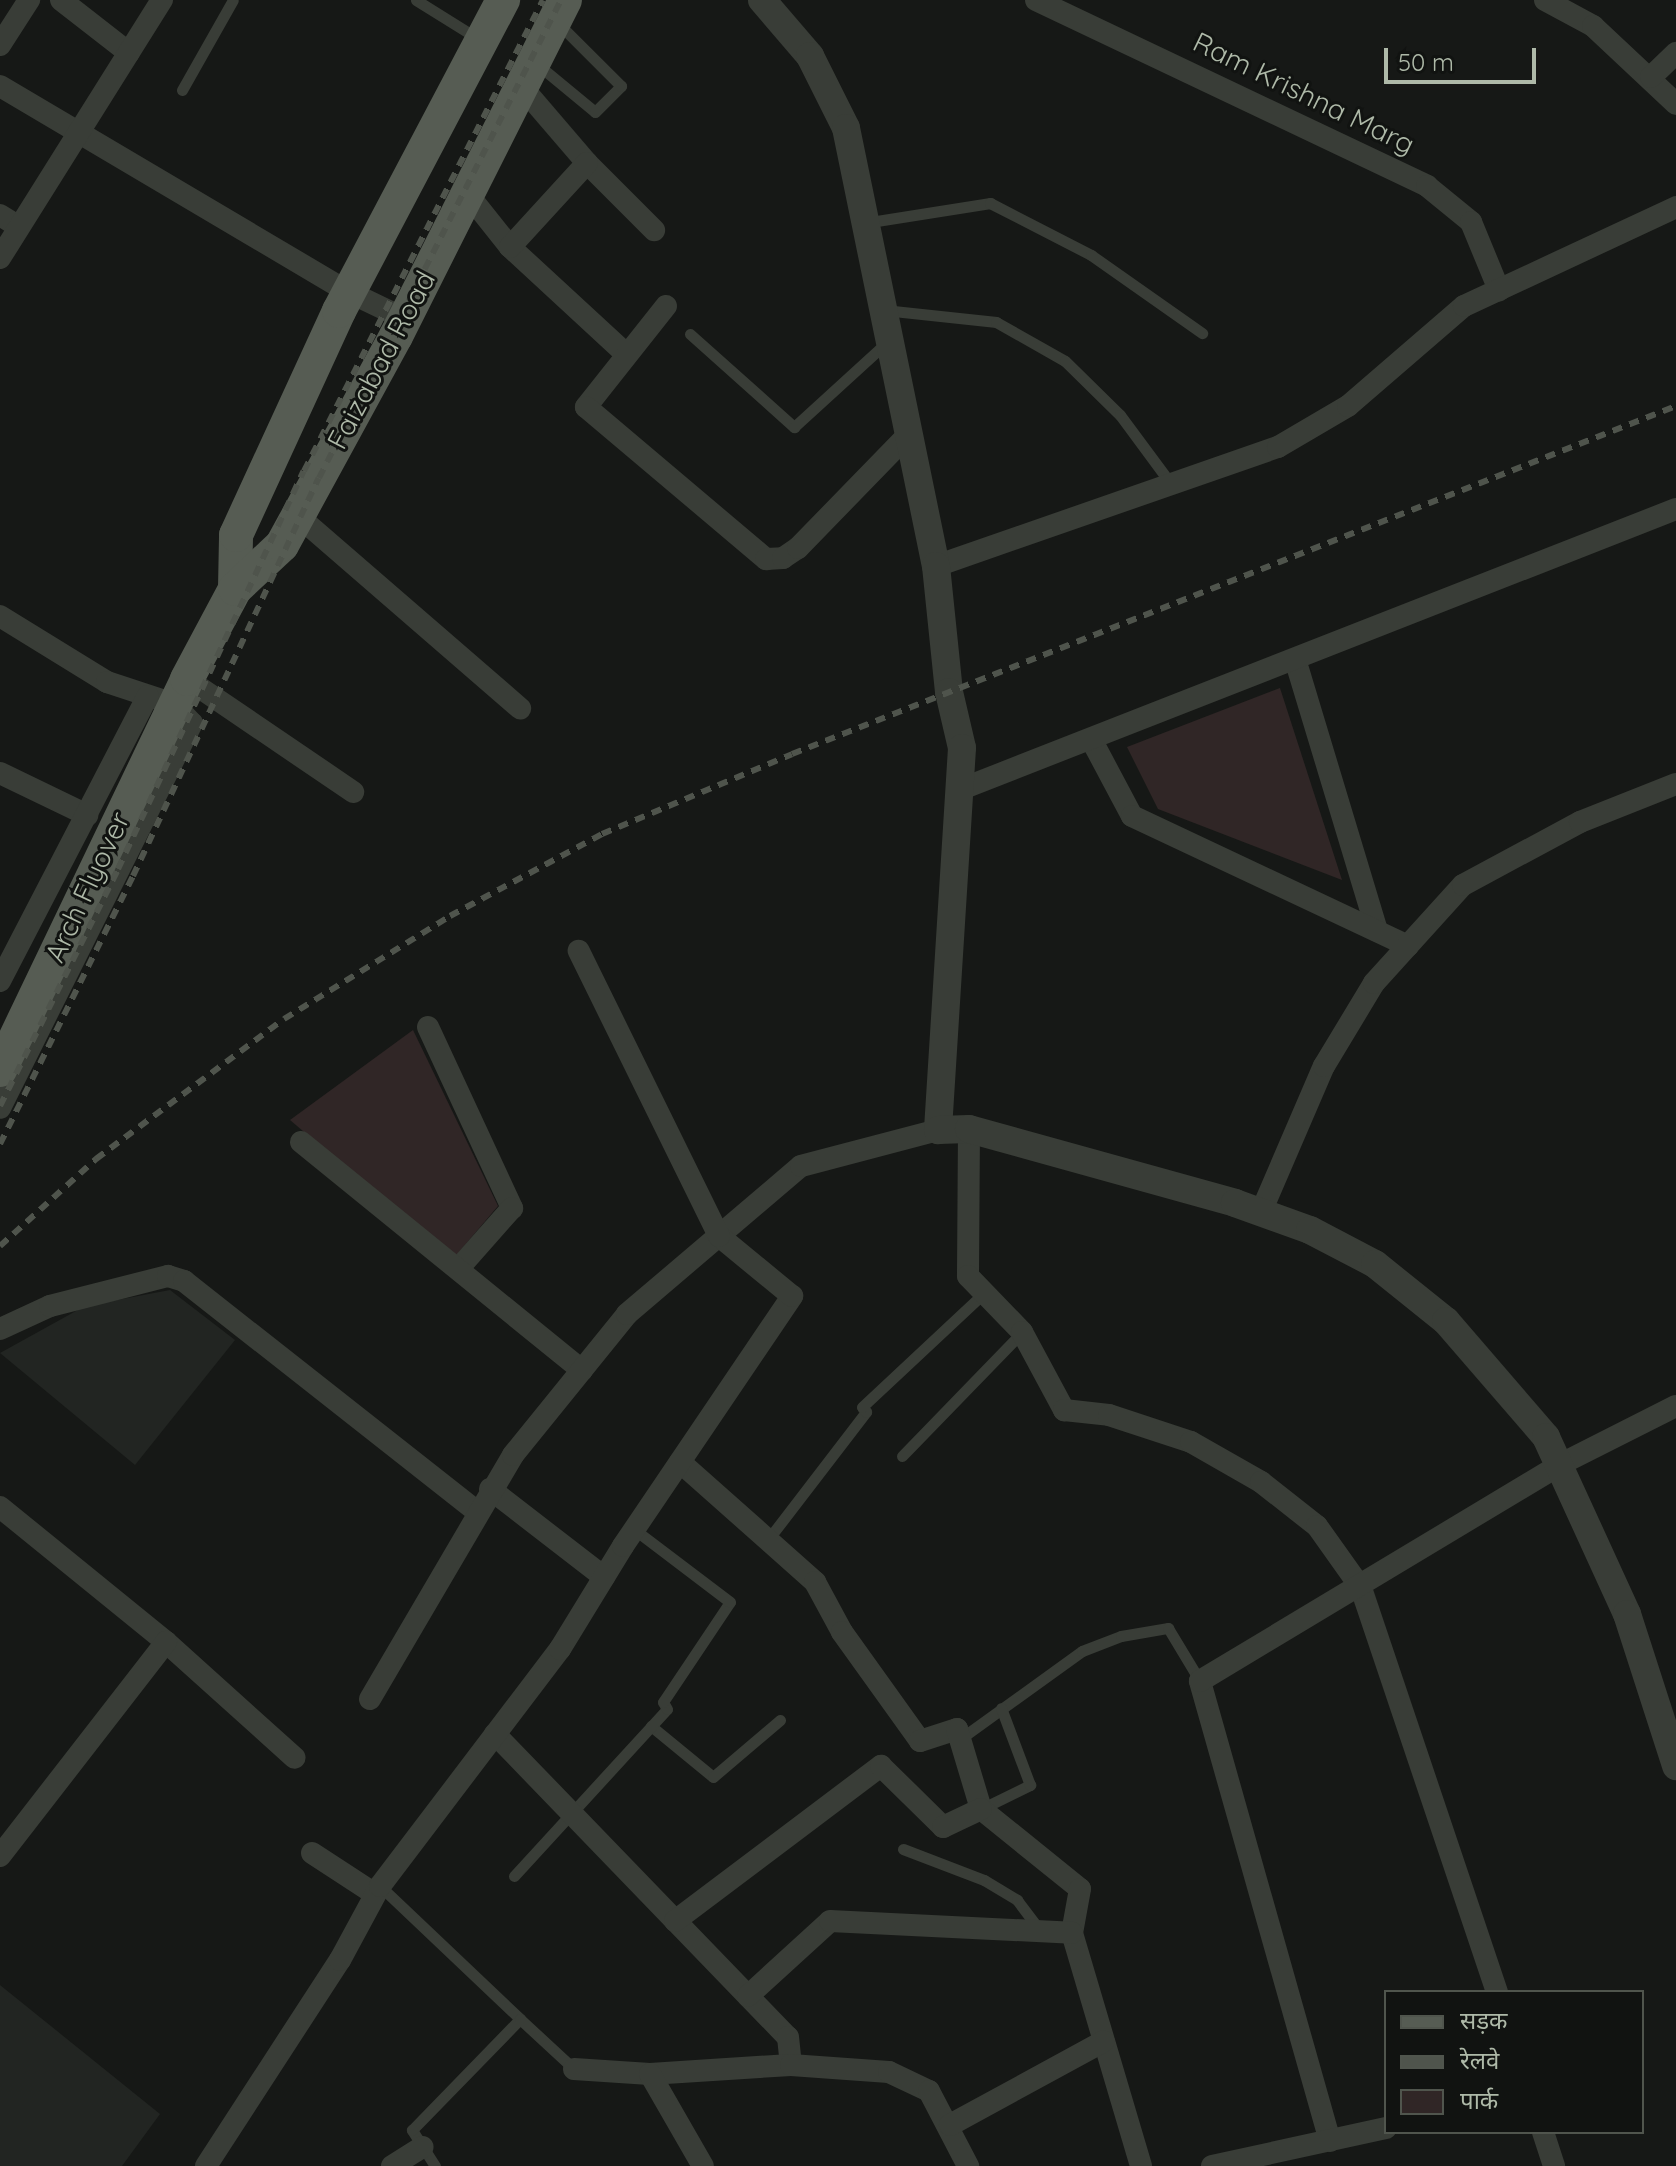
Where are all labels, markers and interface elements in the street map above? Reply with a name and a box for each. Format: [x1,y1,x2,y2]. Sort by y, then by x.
street label: Ram Krishna Marg [1188,25,1420,161]
scale bar [1388,32,1540,82]
text: 50 m [1398,47,1454,77]
street label: Faizabad Road [320,265,442,455]
street label: Arch Flyover [38,806,136,968]
legend [1384,1990,1644,2134]
text: सड़क [1460,2005,1508,2035]
text: रेलवे [1460,2045,1499,2075]
text: पार्क [1460,2085,1498,2115]

